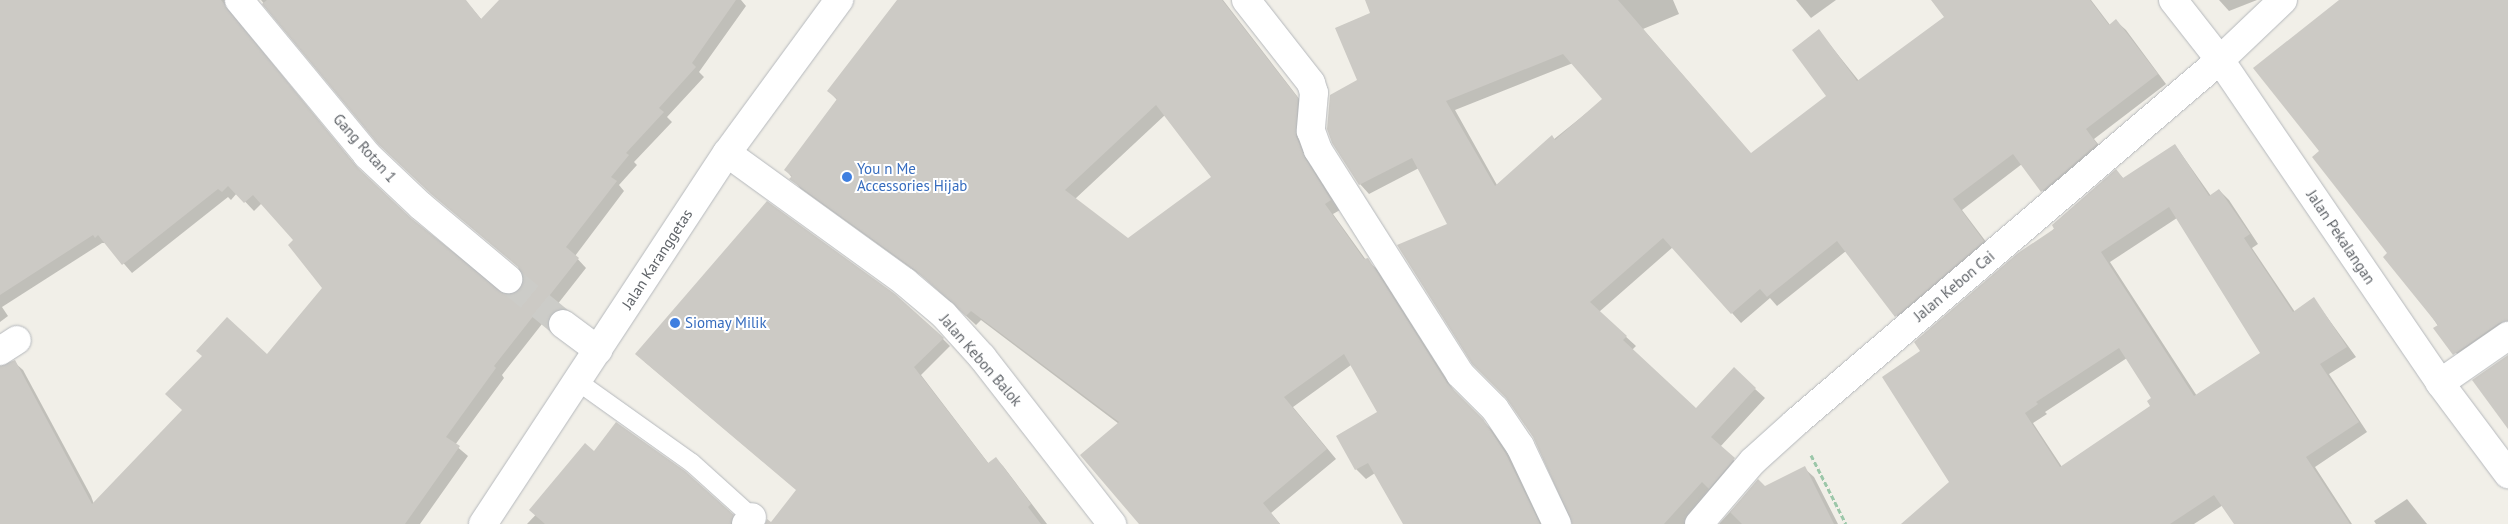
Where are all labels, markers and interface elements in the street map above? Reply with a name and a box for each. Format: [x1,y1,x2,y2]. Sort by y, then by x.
street label: Gang Rotan 1 [330,110,400,186]
place label: You n Me Accessories Hijab [857,159,967,194]
marker: You n Me Accessories Hijab [841,171,853,183]
street label: Jalan Pekalangan [2303,187,2379,287]
street label: Jalan Karanggetas [618,206,696,312]
street label: Jalan Kebon Cai [1910,247,1998,325]
street label: Jalan Kebon Balok [936,310,1026,410]
place label: Siomay Milik [685,314,767,332]
marker: Siomay Milik [669,317,681,329]

